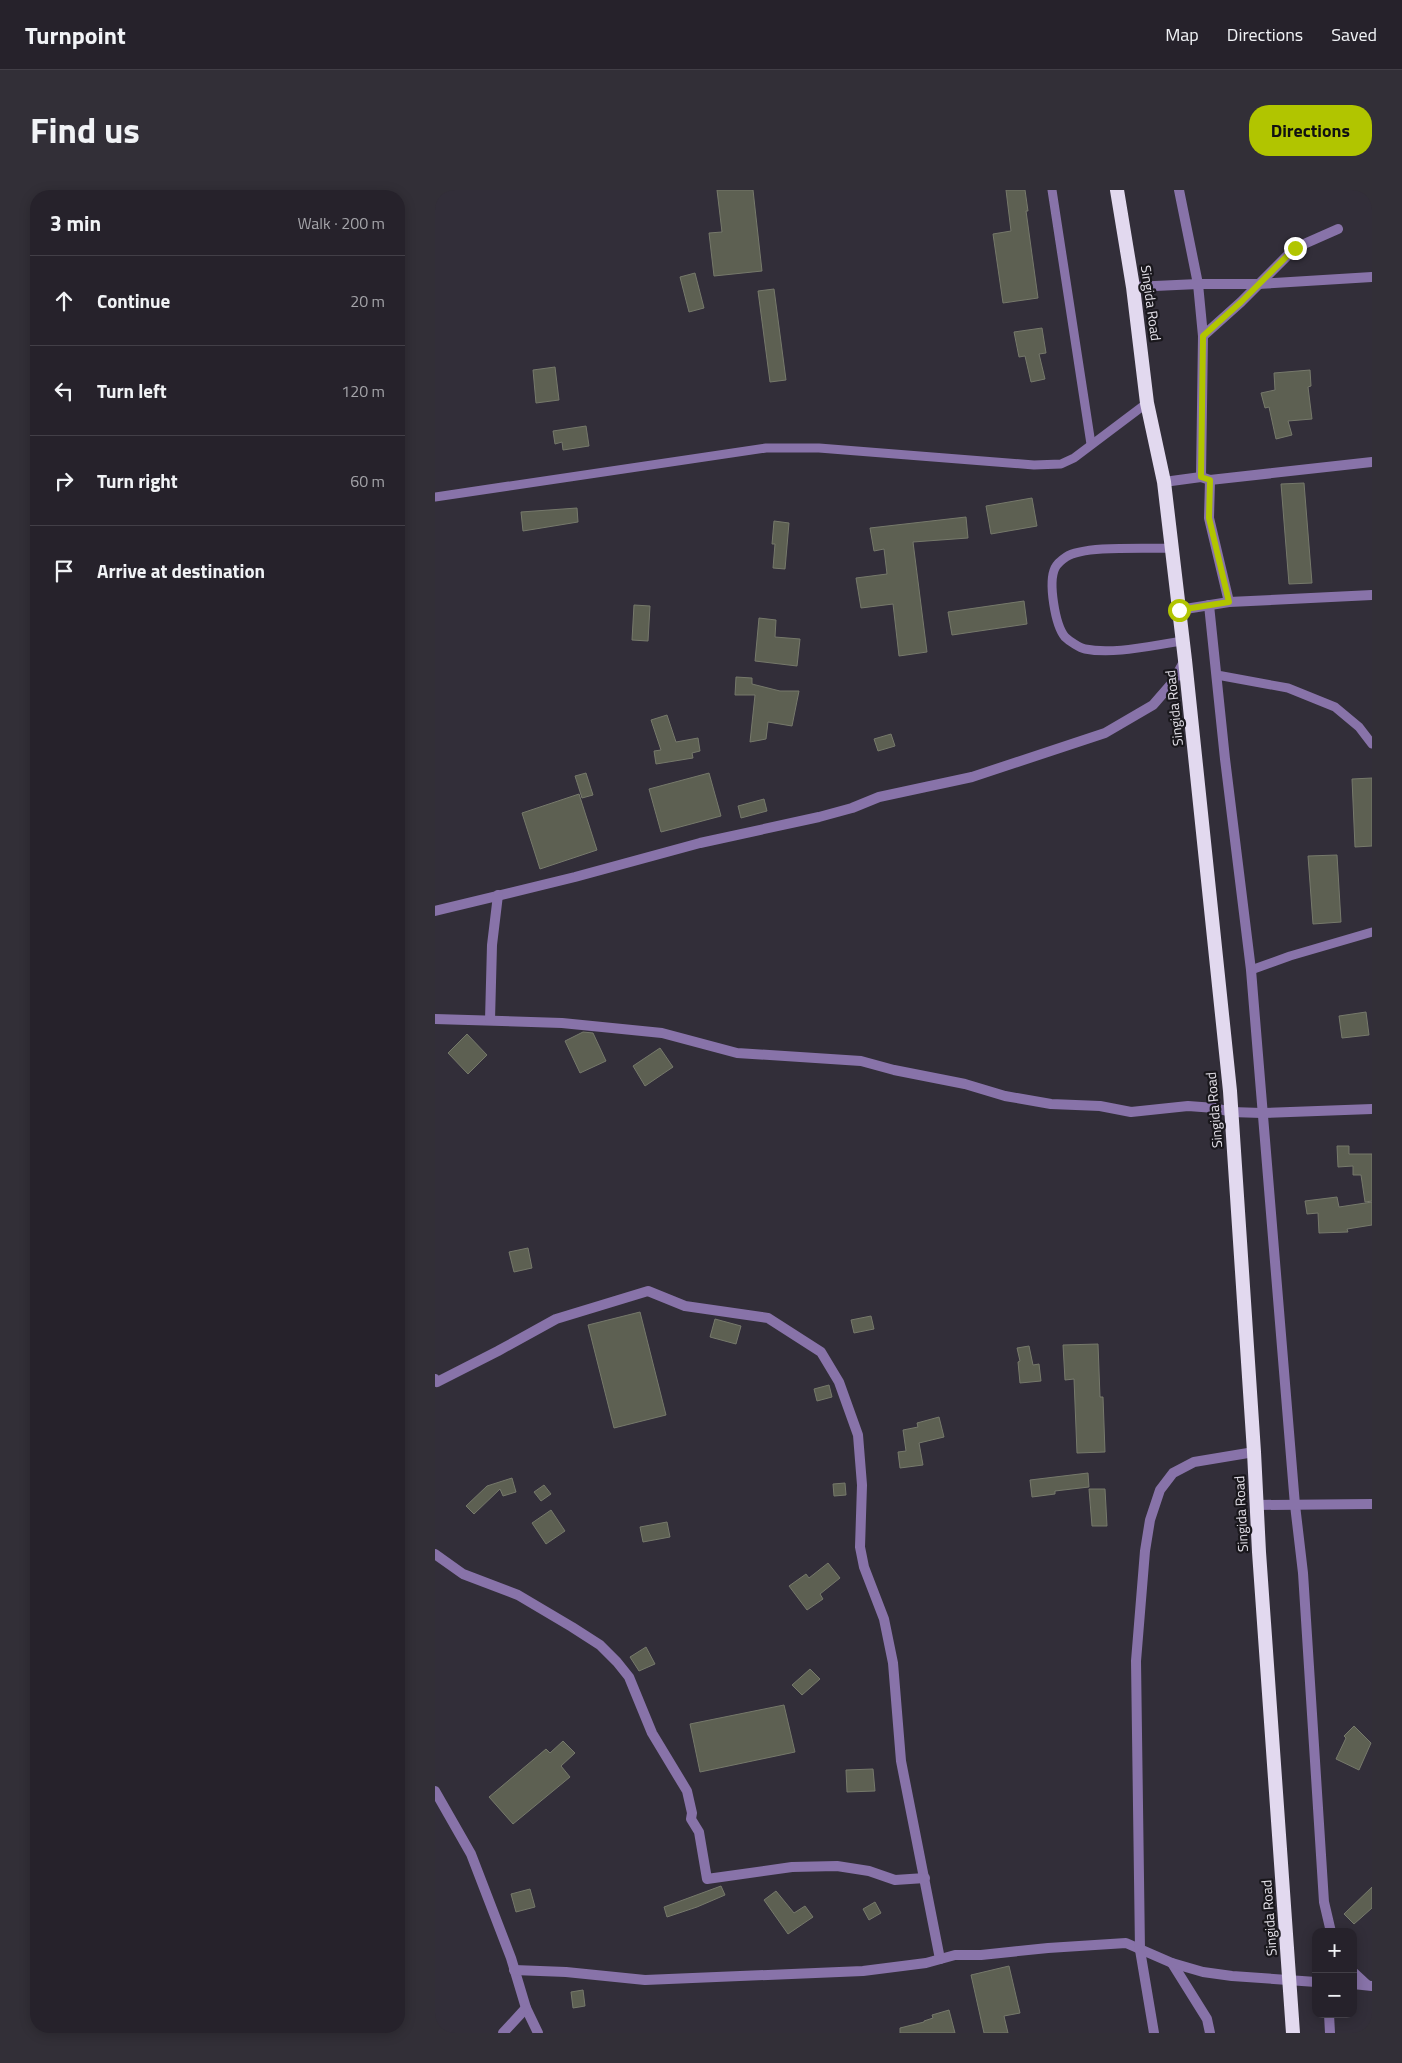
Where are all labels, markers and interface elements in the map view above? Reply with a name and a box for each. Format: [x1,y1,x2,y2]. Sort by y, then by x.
text: Turnpoint [25,17,126,53]
text: Map [1165,21,1199,48]
text: Directions [1227,21,1303,48]
text: Saved [1331,21,1377,48]
text: Find us [30,103,140,157]
button: Directions [1249,105,1372,156]
text: 3 min [50,207,101,239]
text: Walk · 200 m [297,211,385,235]
route end [1284,237,1307,260]
street label: Singida Road [1136,264,1167,342]
text: Continue [97,286,170,315]
icon: ahead [50,287,78,315]
text: 20 m [350,289,385,313]
text: Turn left [97,376,167,405]
icon: left [50,377,78,405]
text: 120 m [341,379,385,403]
text: Turn right [97,466,178,495]
icon: right [50,467,78,495]
text: 60 m [350,469,385,493]
text: Arrive at destination [97,556,265,585]
icon: arrive [50,557,78,585]
route start [1168,599,1191,622]
street label: Singida Road [1159,669,1188,747]
street label: Singida Road [1200,1071,1227,1149]
street label: Singida Road [1228,1475,1253,1553]
street label: Singida Road [1255,1879,1282,1957]
map controls [1312,1928,1357,2018]
button: + [1312,1928,1357,1973]
button: − [1312,1973,1357,2018]

